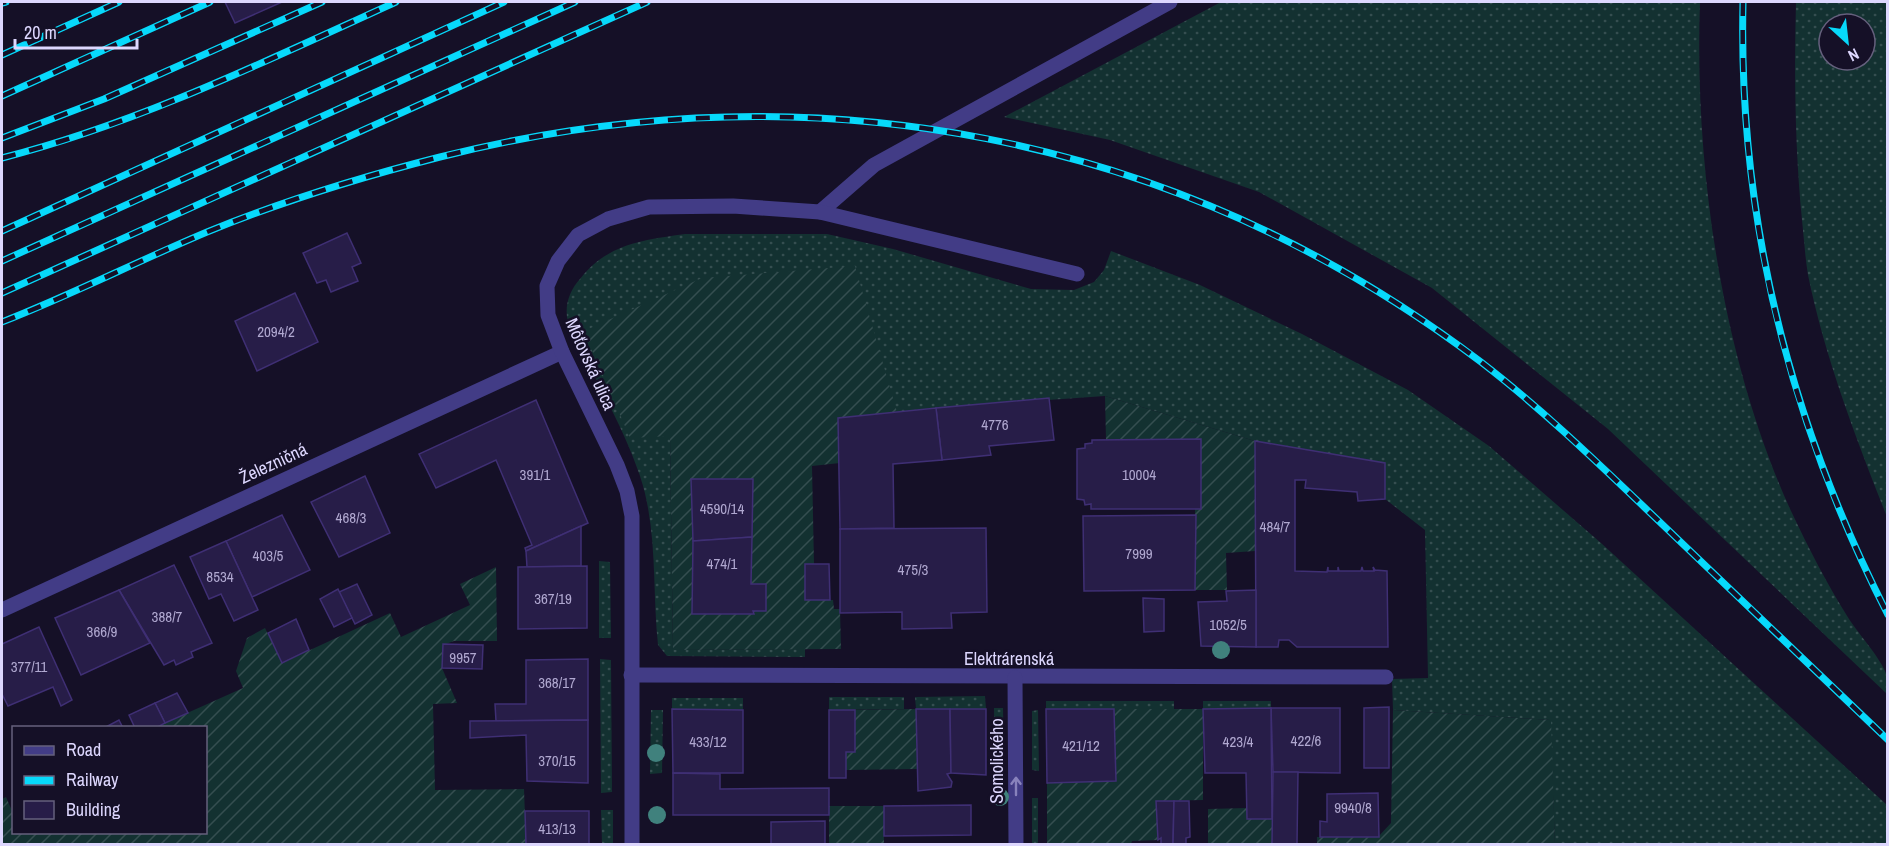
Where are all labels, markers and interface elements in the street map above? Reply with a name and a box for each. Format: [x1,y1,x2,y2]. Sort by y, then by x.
scale bar [15,12,136,50]
north arrow [1817,12,1877,72]
text: 20 m [24,20,57,45]
text: N [1845,43,1863,67]
street label: Môťovská ulica [560,314,622,414]
house number: 2094/2 [257,321,295,342]
house number: 4776 [981,414,1009,435]
street label: Železničná [235,436,311,490]
house number: 391/1 [520,464,551,485]
house number: 10004 [1122,464,1156,485]
house number: 4590/14 [700,498,744,519]
house number: 468/3 [336,507,367,528]
house number: 484/7 [1260,516,1291,537]
house number: 7999 [1125,543,1153,564]
house number: 403/5 [253,545,284,566]
house number: 474/1 [707,553,738,574]
house number: 475/3 [898,559,929,580]
house number: 8534 [206,566,234,587]
house number: 367/19 [534,588,572,609]
house number: 388/7 [152,606,183,627]
house number: 1052/5 [1209,614,1247,635]
house number: 366/9 [87,621,118,642]
street label: Elektrárenská [964,646,1054,671]
house number: 9957 [449,647,477,668]
house number: 377/11 [11,656,48,677]
house number: 368/17 [538,672,576,693]
street label: Somolického [984,718,1009,804]
legend [12,726,207,834]
house number: 422/6 [1291,730,1322,751]
house number: 433/12 [689,731,727,752]
house number: 423/4 [1223,731,1254,752]
house number: 421/12 [1062,735,1100,756]
text: Road [66,737,101,762]
house number: 370/15 [538,750,576,771]
text: Railway [66,767,119,792]
one-way arrow [1010,777,1022,797]
text: Building [66,797,121,822]
house number: 9940/8 [1334,797,1372,818]
house number: 413/13 [538,818,576,839]

